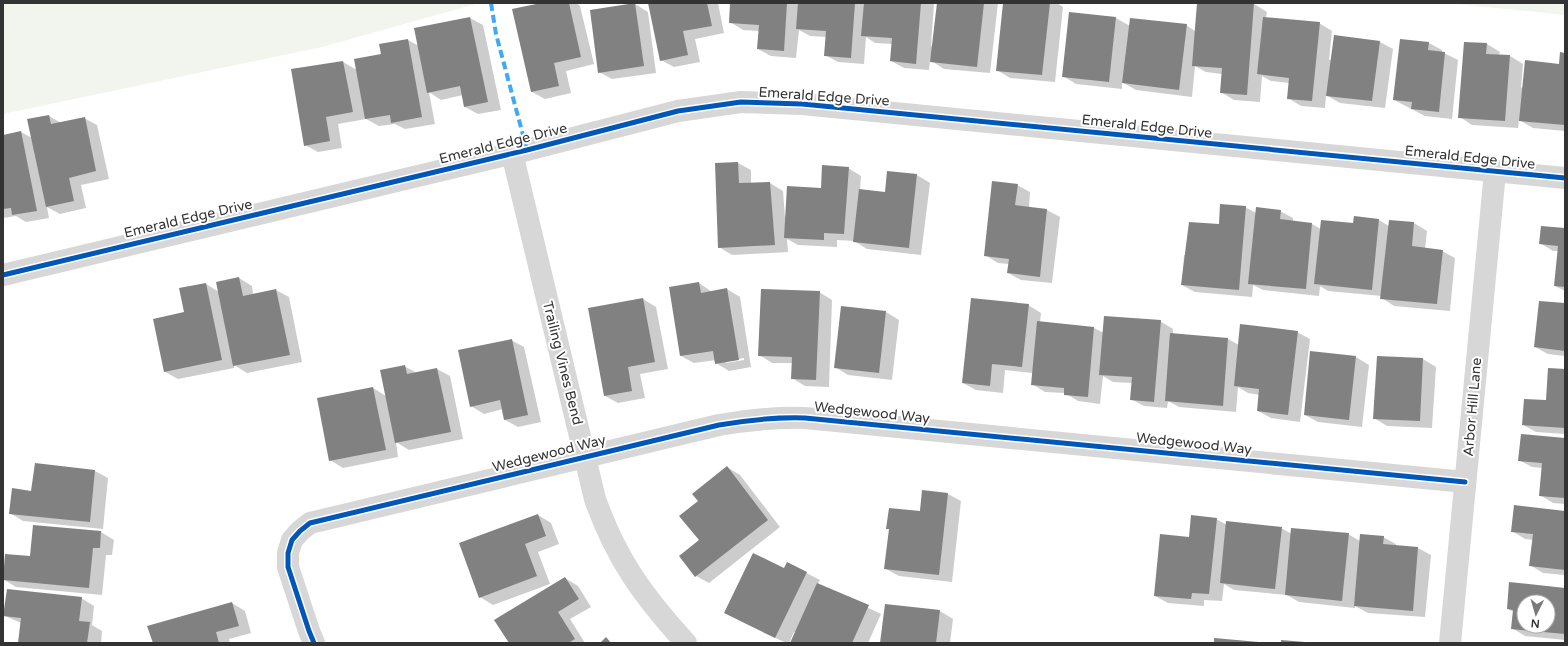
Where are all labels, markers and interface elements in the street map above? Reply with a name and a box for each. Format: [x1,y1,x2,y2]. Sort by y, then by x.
street label: Emerald Edge Drive [758,83,890,110]
street label: Emerald Edge Drive [1081,111,1213,142]
street label: Emerald Edge Drive [437,119,569,168]
street label: Emerald Edge Drive [1404,142,1536,173]
street label: Emerald Edge Drive [122,195,254,242]
street label: Trailing Vines Bend [539,299,586,427]
street label: Arbor Hill Lane [1460,357,1485,457]
street label: Wedgewood Way [813,398,931,427]
street label: Wedgewood Way [1135,429,1253,458]
street label: Wedgewood Way [491,431,608,476]
north arrow [1516,594,1556,634]
text: N [1530,617,1540,630]

